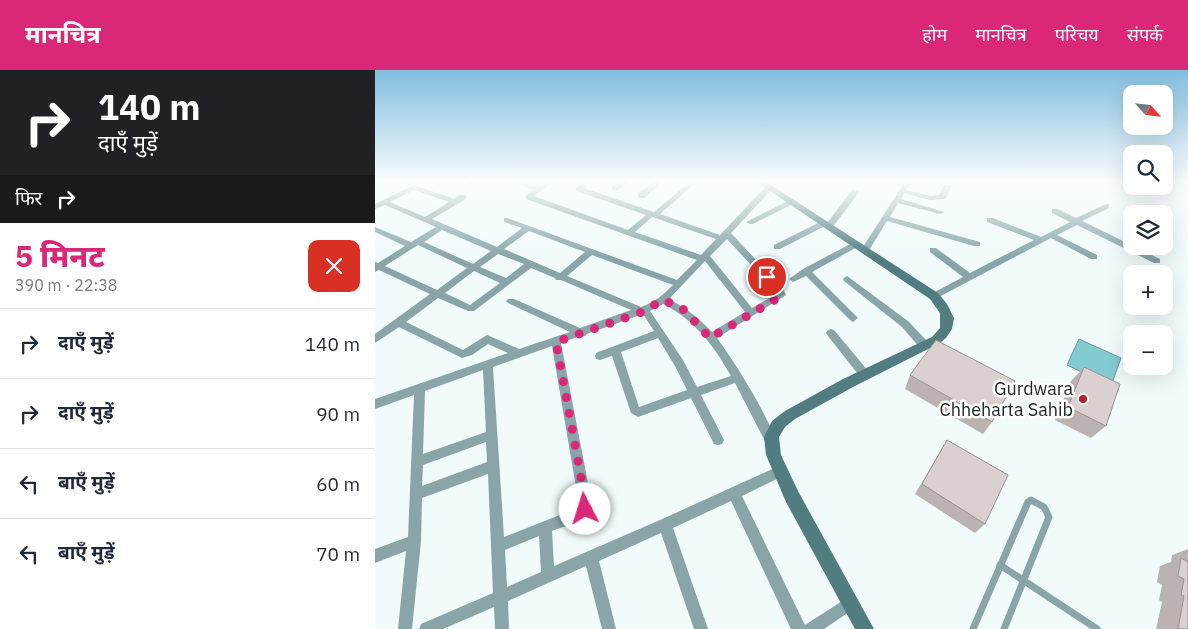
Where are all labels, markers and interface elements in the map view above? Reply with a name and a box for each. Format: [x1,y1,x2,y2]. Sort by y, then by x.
text: मानचित्र [25,18,101,50]
text: होम [922,23,947,46]
text: मानचित्र [975,23,1027,46]
text: परिचय [1055,23,1099,46]
text: संपर्क [1127,23,1163,46]
text: 140 m [98,84,201,130]
north arrow [1123,85,1173,135]
map controls [1123,85,1173,375]
icon: right [15,90,80,155]
text: दाएँ मुड़ें [98,128,158,157]
button: search [1123,145,1173,195]
icon: right [52,185,80,213]
text: फिर [15,186,42,210]
button: layers [1123,205,1173,255]
text: 5 मिनट [15,236,105,275]
button: close [308,240,360,292]
pin [746,256,788,298]
icon: arrive [753,263,781,291]
button: + [1123,265,1173,315]
text: 390 m · 22:38 [15,275,117,295]
button: − [1123,325,1173,375]
icon: right [15,330,43,358]
text: दाएँ मुड़ें [58,330,114,354]
text: 140 m [305,332,360,356]
place label: Gurdwara Chheharta Sahib [940,377,1073,421]
marker: Gurdwara Chheharta Sahib [1077,393,1089,405]
icon: right [15,400,43,428]
text: दाएँ मुड़ें [58,400,114,424]
text: 90 m [316,402,360,426]
icon: left [15,470,43,498]
text: बाएँ मुड़ें [58,470,115,494]
text: 60 m [316,472,360,496]
position arrow [558,482,610,534]
icon: left [15,540,43,568]
text: बाएँ मुड़ें [58,540,115,564]
text: 70 m [316,542,360,566]

